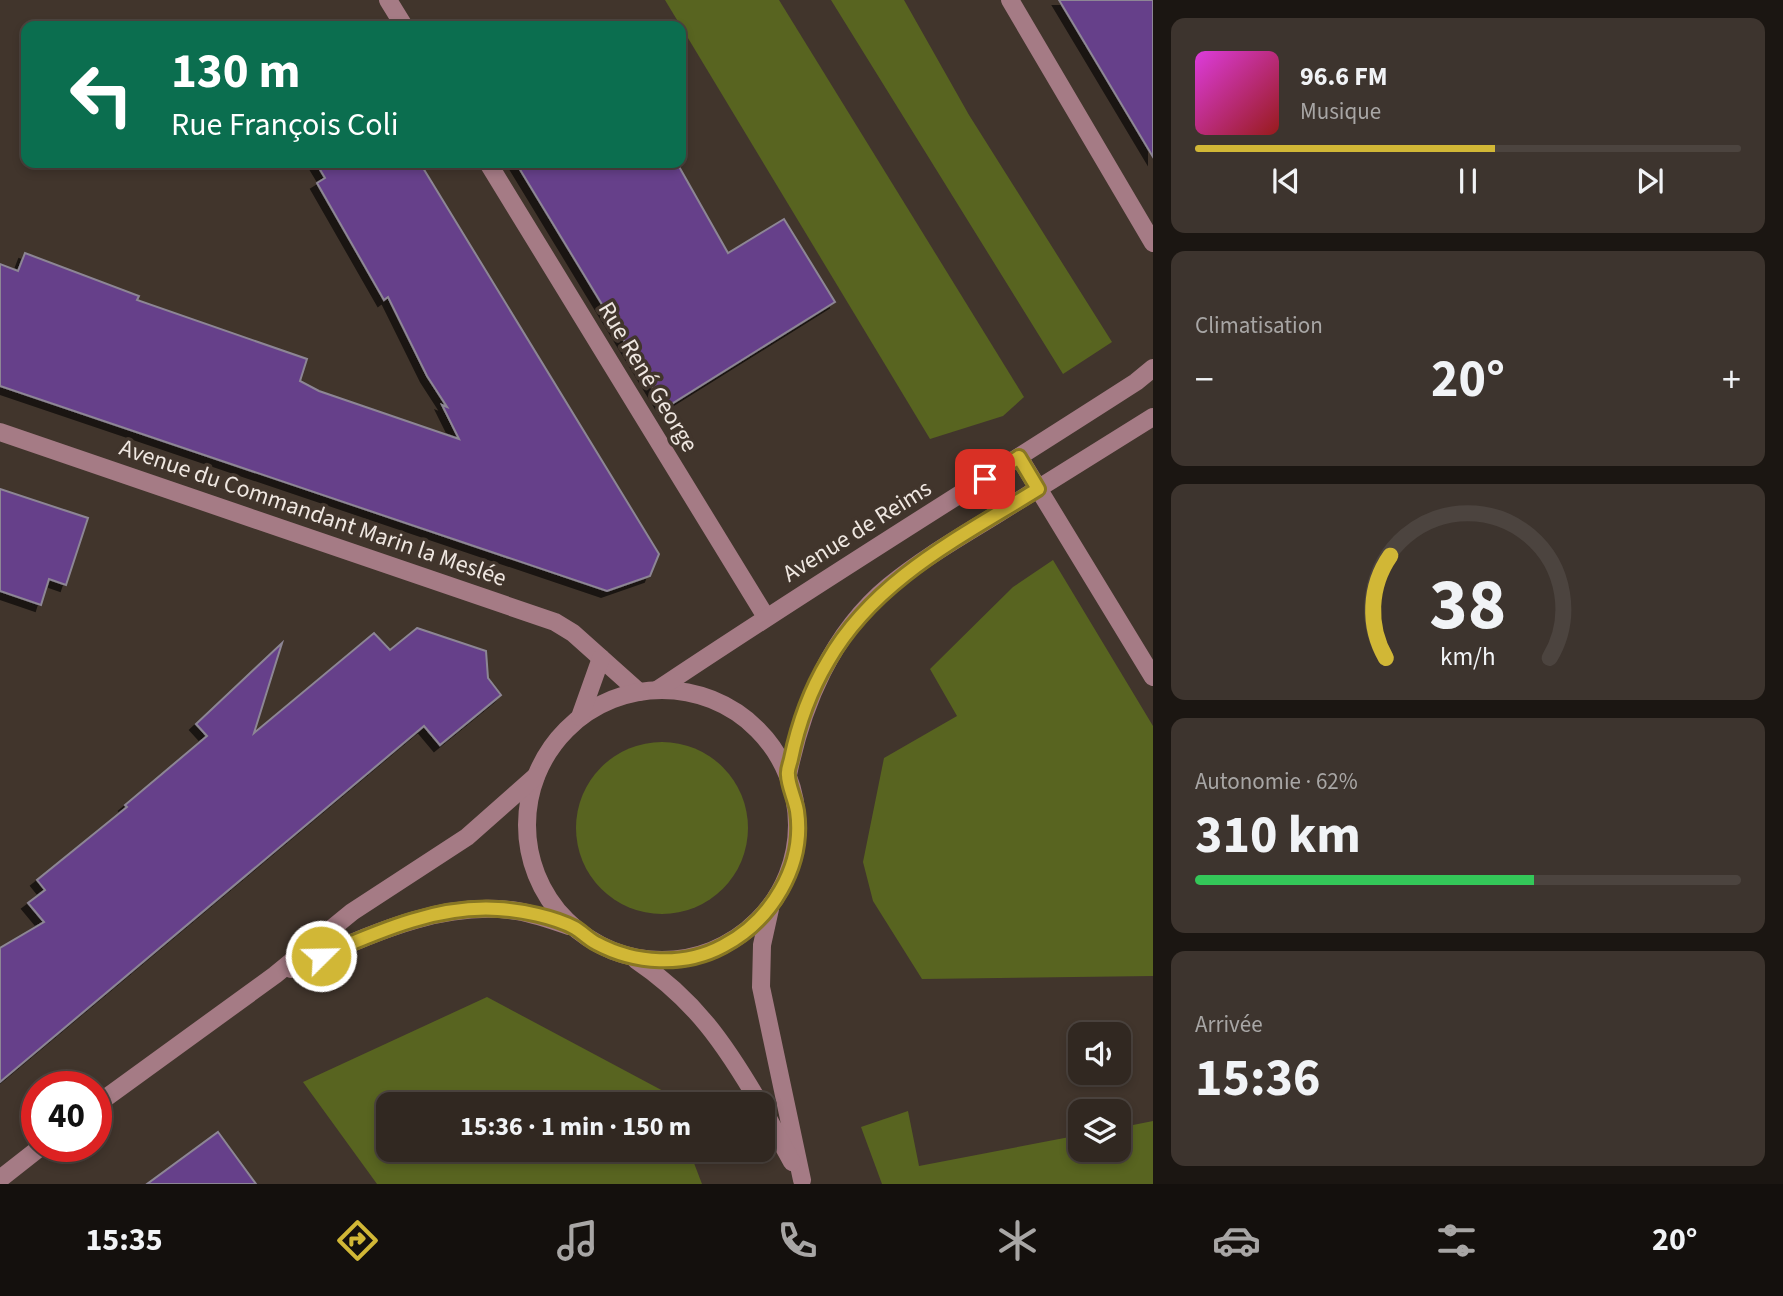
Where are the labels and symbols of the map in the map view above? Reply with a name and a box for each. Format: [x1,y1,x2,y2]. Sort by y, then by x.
street label: Rue René George [589,295,707,459]
street label: Avenue du Commandant Marin la Meslée [115,430,511,596]
pin [955,449,1015,509]
street label: Avenue de Reims [776,471,938,591]
position arrow [284,919,358,993]
speed limit sign: 40 [21,1071,112,1162]

